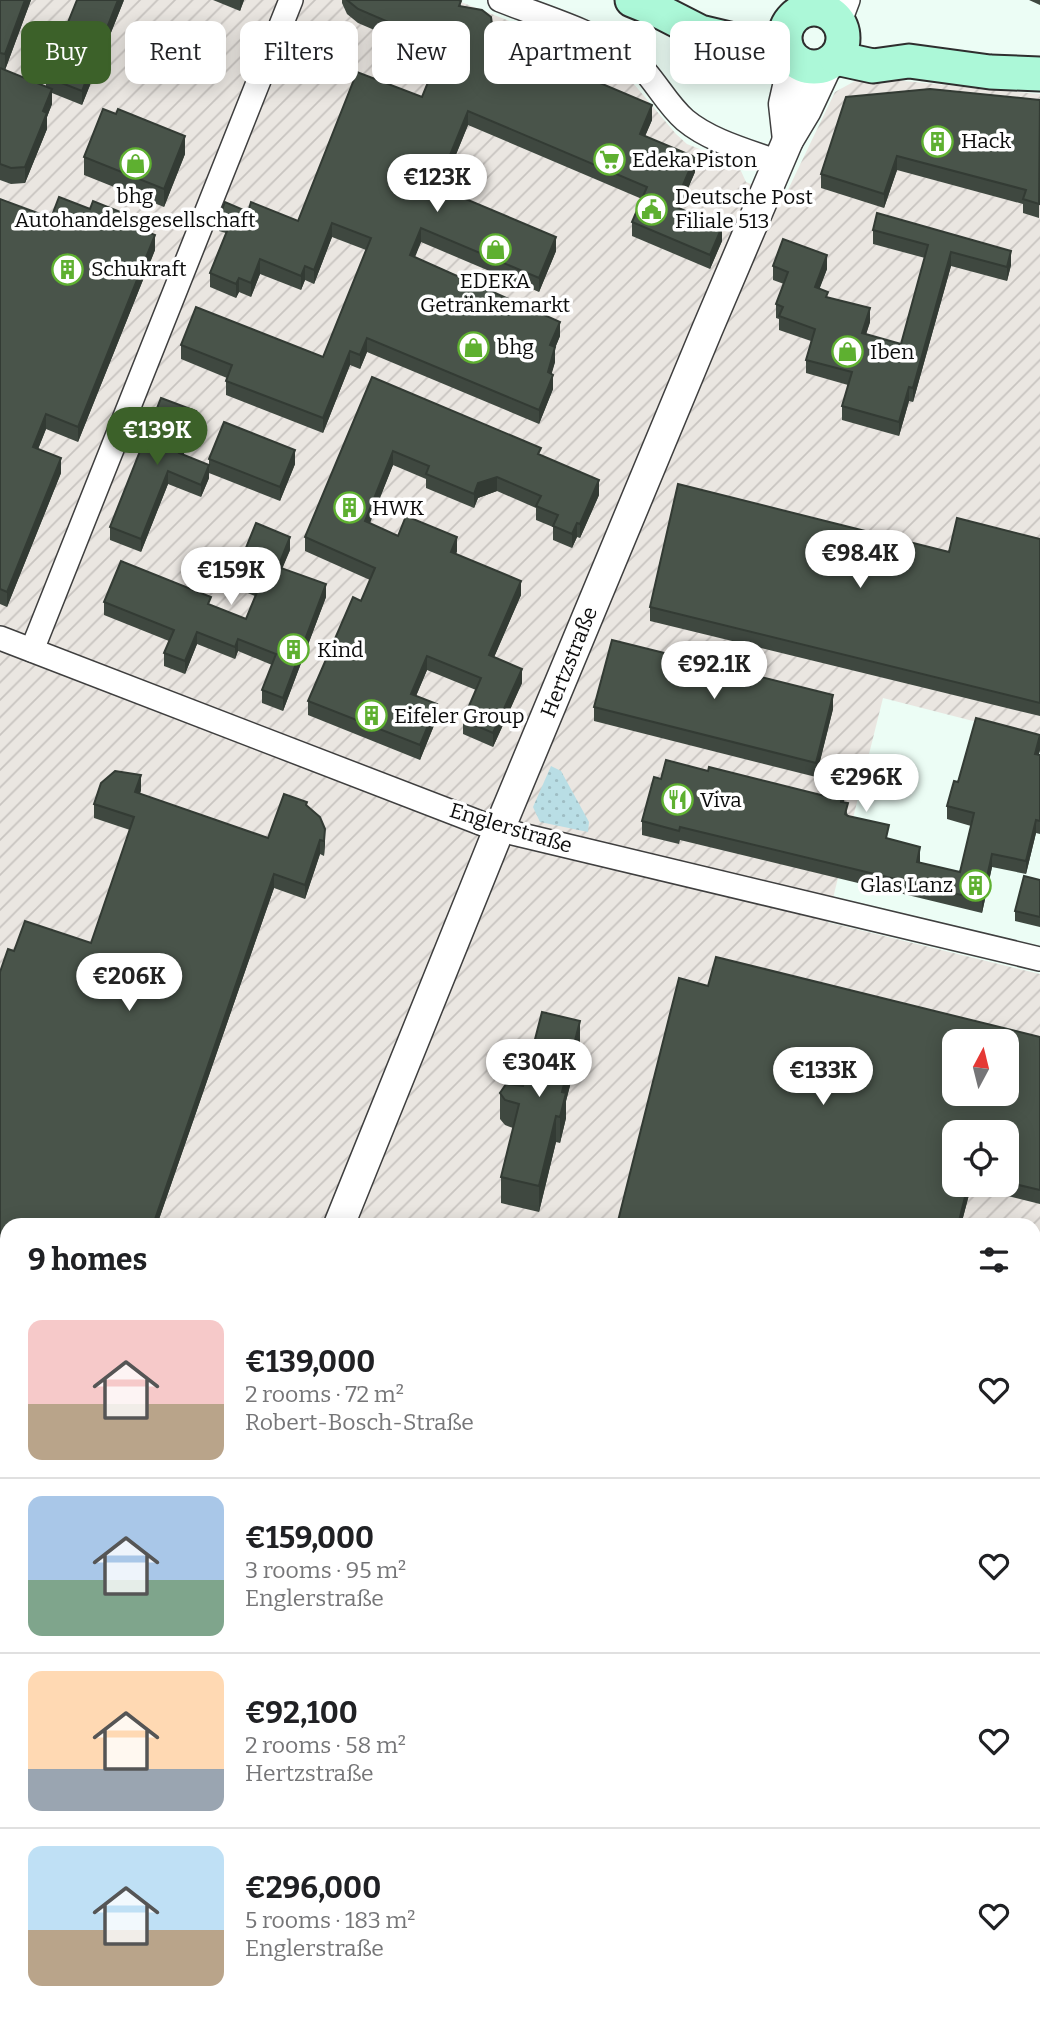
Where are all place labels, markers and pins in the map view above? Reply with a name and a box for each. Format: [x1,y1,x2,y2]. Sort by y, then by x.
building icon: Hack [921,124,955,158]
place label: Hack [961,128,1011,154]
supermarket icon: Edeka Piston [592,143,626,177]
shop icon: bhg Autohandelsgesellschaft [118,147,152,181]
place label: Edeka Piston [632,147,757,173]
pin: €123K [388,154,486,214]
place label: bhg Autohandelsgesellschaft [14,183,256,233]
place label: Deutsche Post Filiale 513 [675,184,813,234]
public building icon: Deutsche Post Filiale 513 [635,192,669,226]
shop icon: EDEKA Getränkemarkt [478,232,512,266]
building icon: Schukraft [51,252,85,286]
place label: Schukraft [91,256,187,282]
place label: EDEKA Getränkemarkt [420,268,570,318]
shop icon: bhg [457,330,491,364]
place label: bhg [497,334,534,360]
shop icon: Iben [830,335,864,369]
place label: Iben [870,339,914,365]
pin: €139K [108,407,206,467]
building icon: HWK [332,491,366,525]
place label: HWK [372,495,424,521]
pin: €98.4K [803,530,917,590]
pin: €159K [182,548,280,607]
building icon: Kind [277,633,311,667]
place label: Kind [317,637,364,663]
pin: €92.1K [657,642,771,701]
building icon: Eifeler Group [354,699,388,733]
place label: Eifeler Group [394,703,525,729]
pin: €296K [817,754,915,814]
restaurant icon: Viva [660,783,694,817]
place label: Viva [700,787,742,813]
building icon: Glas Lanz [959,868,993,902]
place label: Glas Lanz [860,872,953,898]
pin: €206K [80,954,178,1013]
pin: €304K [490,1040,588,1099]
pin: €133K [774,1048,872,1107]

